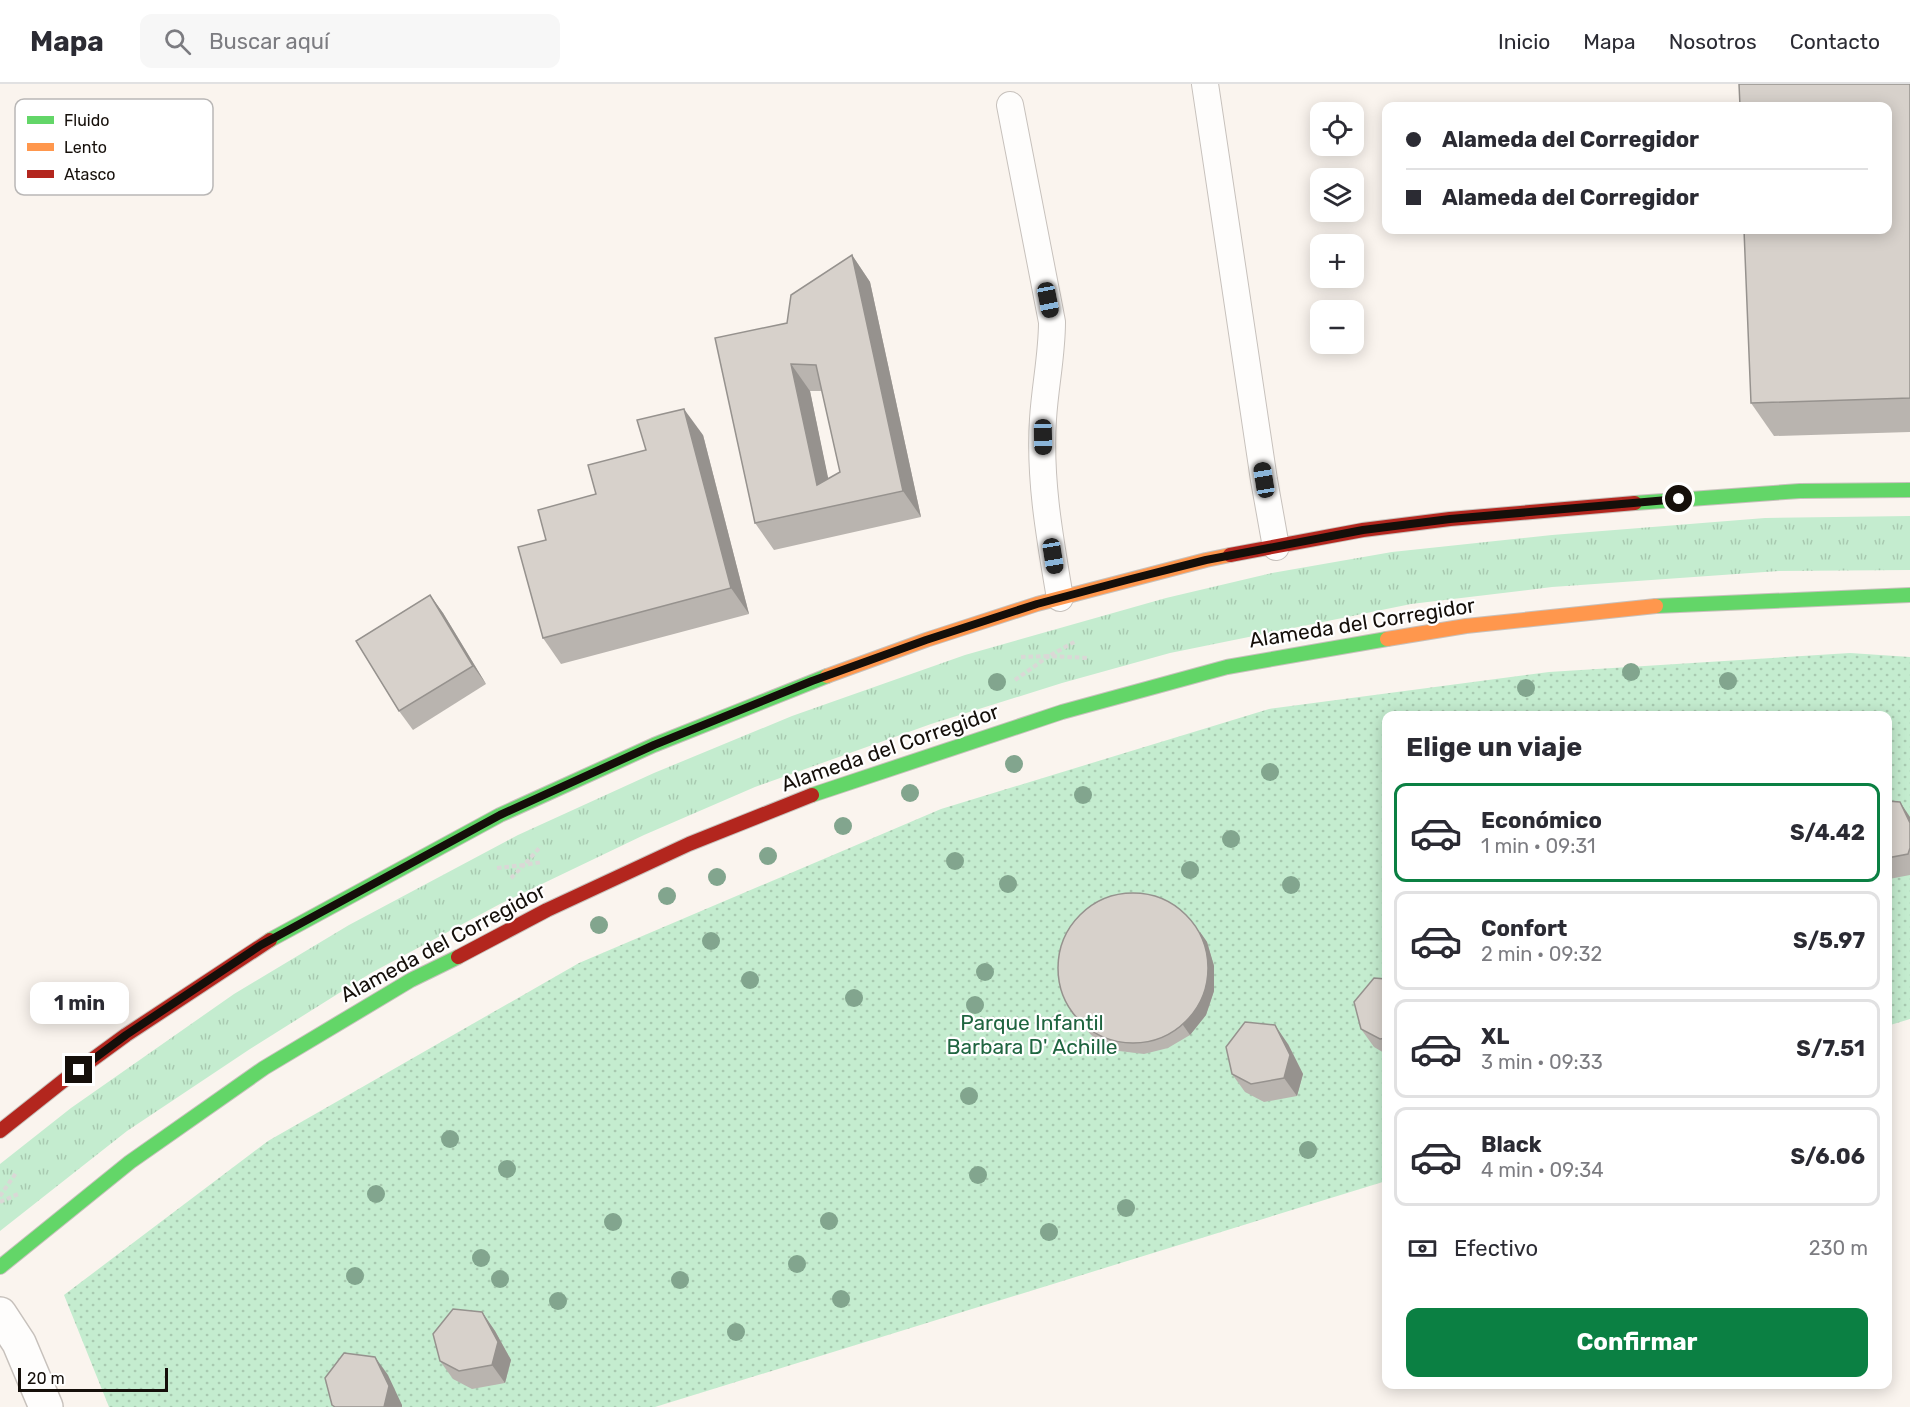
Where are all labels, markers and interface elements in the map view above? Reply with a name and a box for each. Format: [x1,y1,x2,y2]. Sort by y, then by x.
search box [140,14,560,68]
text: Mapa [30,25,104,58]
icon: search [161,25,194,58]
text: Buscar aquí [209,28,329,55]
text: Inicio [1498,29,1550,54]
text: Mapa [1583,29,1636,54]
text: Nosotros [1669,29,1757,54]
text: Contacto [1790,29,1880,54]
legend [15,99,213,195]
map controls [1310,102,1364,354]
button: locate [1310,102,1364,156]
text: Fluido [64,111,109,130]
text: Alameda del Corregidor [1442,126,1699,153]
text: Lento [64,138,107,157]
text: Atasco [64,165,116,184]
button: layers [1310,168,1364,222]
text: Alameda del Corregidor [1442,184,1699,211]
button: + [1310,234,1364,288]
car [1036,281,1060,319]
button: − [1310,300,1364,354]
car [1034,419,1052,455]
car [1252,461,1276,499]
route start [1665,485,1692,512]
car [1041,537,1065,575]
street label: Alameda del Corregidor [1247,592,1477,653]
street label: Alameda del Corregidor [778,698,1002,797]
text: Elige un viaje [1406,731,1582,763]
icon: car [1409,806,1463,860]
text: Económico [1481,807,1602,834]
text: S/4.42 [1790,819,1865,846]
text: 1 min · 09:31 [1481,834,1596,858]
street label: Alameda del Corregidor [336,878,550,1007]
icon: car [1409,914,1463,968]
text: Confort [1481,915,1567,942]
text: S/5.97 [1793,927,1865,954]
text: 2 min · 09:32 [1481,942,1602,966]
callout: 1 min [29,983,128,1025]
text: 1 min [54,991,105,1015]
park label: Parque Infantil Barbara D' Achille [946,1010,1118,1059]
icon: car [1409,1022,1463,1076]
text: XL [1481,1023,1509,1050]
text: S/7.51 [1796,1035,1865,1062]
text: 3 min · 09:33 [1481,1050,1603,1074]
route end [65,1056,92,1083]
icon: car [1409,1130,1463,1184]
text: Black [1481,1131,1542,1158]
text: S/6.06 [1790,1143,1865,1170]
text: 4 min · 09:34 [1481,1158,1604,1182]
icon: cash [1406,1232,1439,1265]
text: Efectivo [1454,1235,1538,1262]
text: 230 m [1809,1236,1868,1260]
button: Confirmar [1406,1308,1868,1377]
scale bar [18,1365,168,1392]
text: 20 m [27,1369,65,1388]

